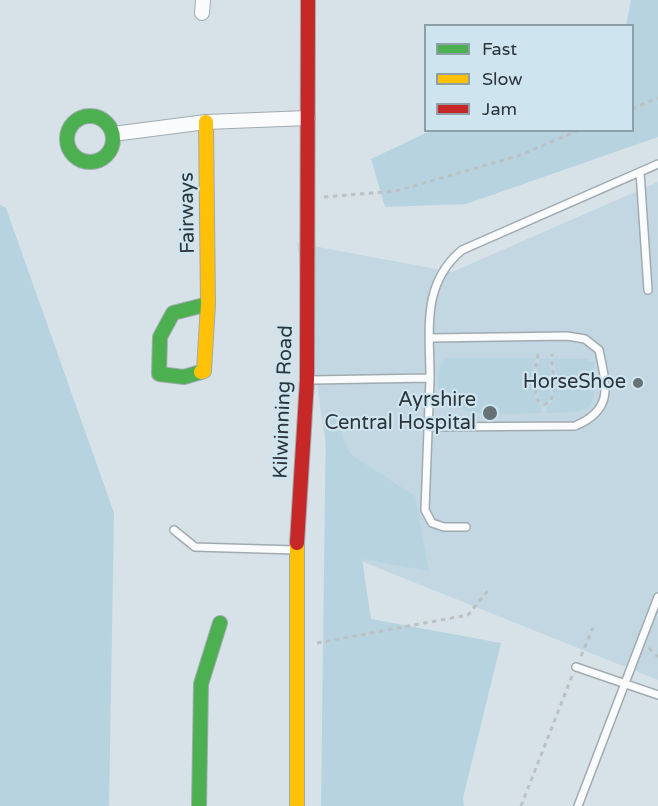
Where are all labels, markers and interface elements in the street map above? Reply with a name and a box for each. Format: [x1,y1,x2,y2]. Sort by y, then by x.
legend [424,24,634,132]
text: Fast [482,38,517,60]
text: Slow [482,68,523,90]
text: Jam [482,98,517,120]
street label: Fairways [175,172,201,254]
street label: Kilwinning Road [269,325,299,479]
place label: HorseShoe [523,371,626,395]
marker: HorseShoe [631,376,645,390]
place label: Ayrshire Central Hospital [324,389,476,436]
marker: Ayrshire Central Hospital [481,404,499,422]

